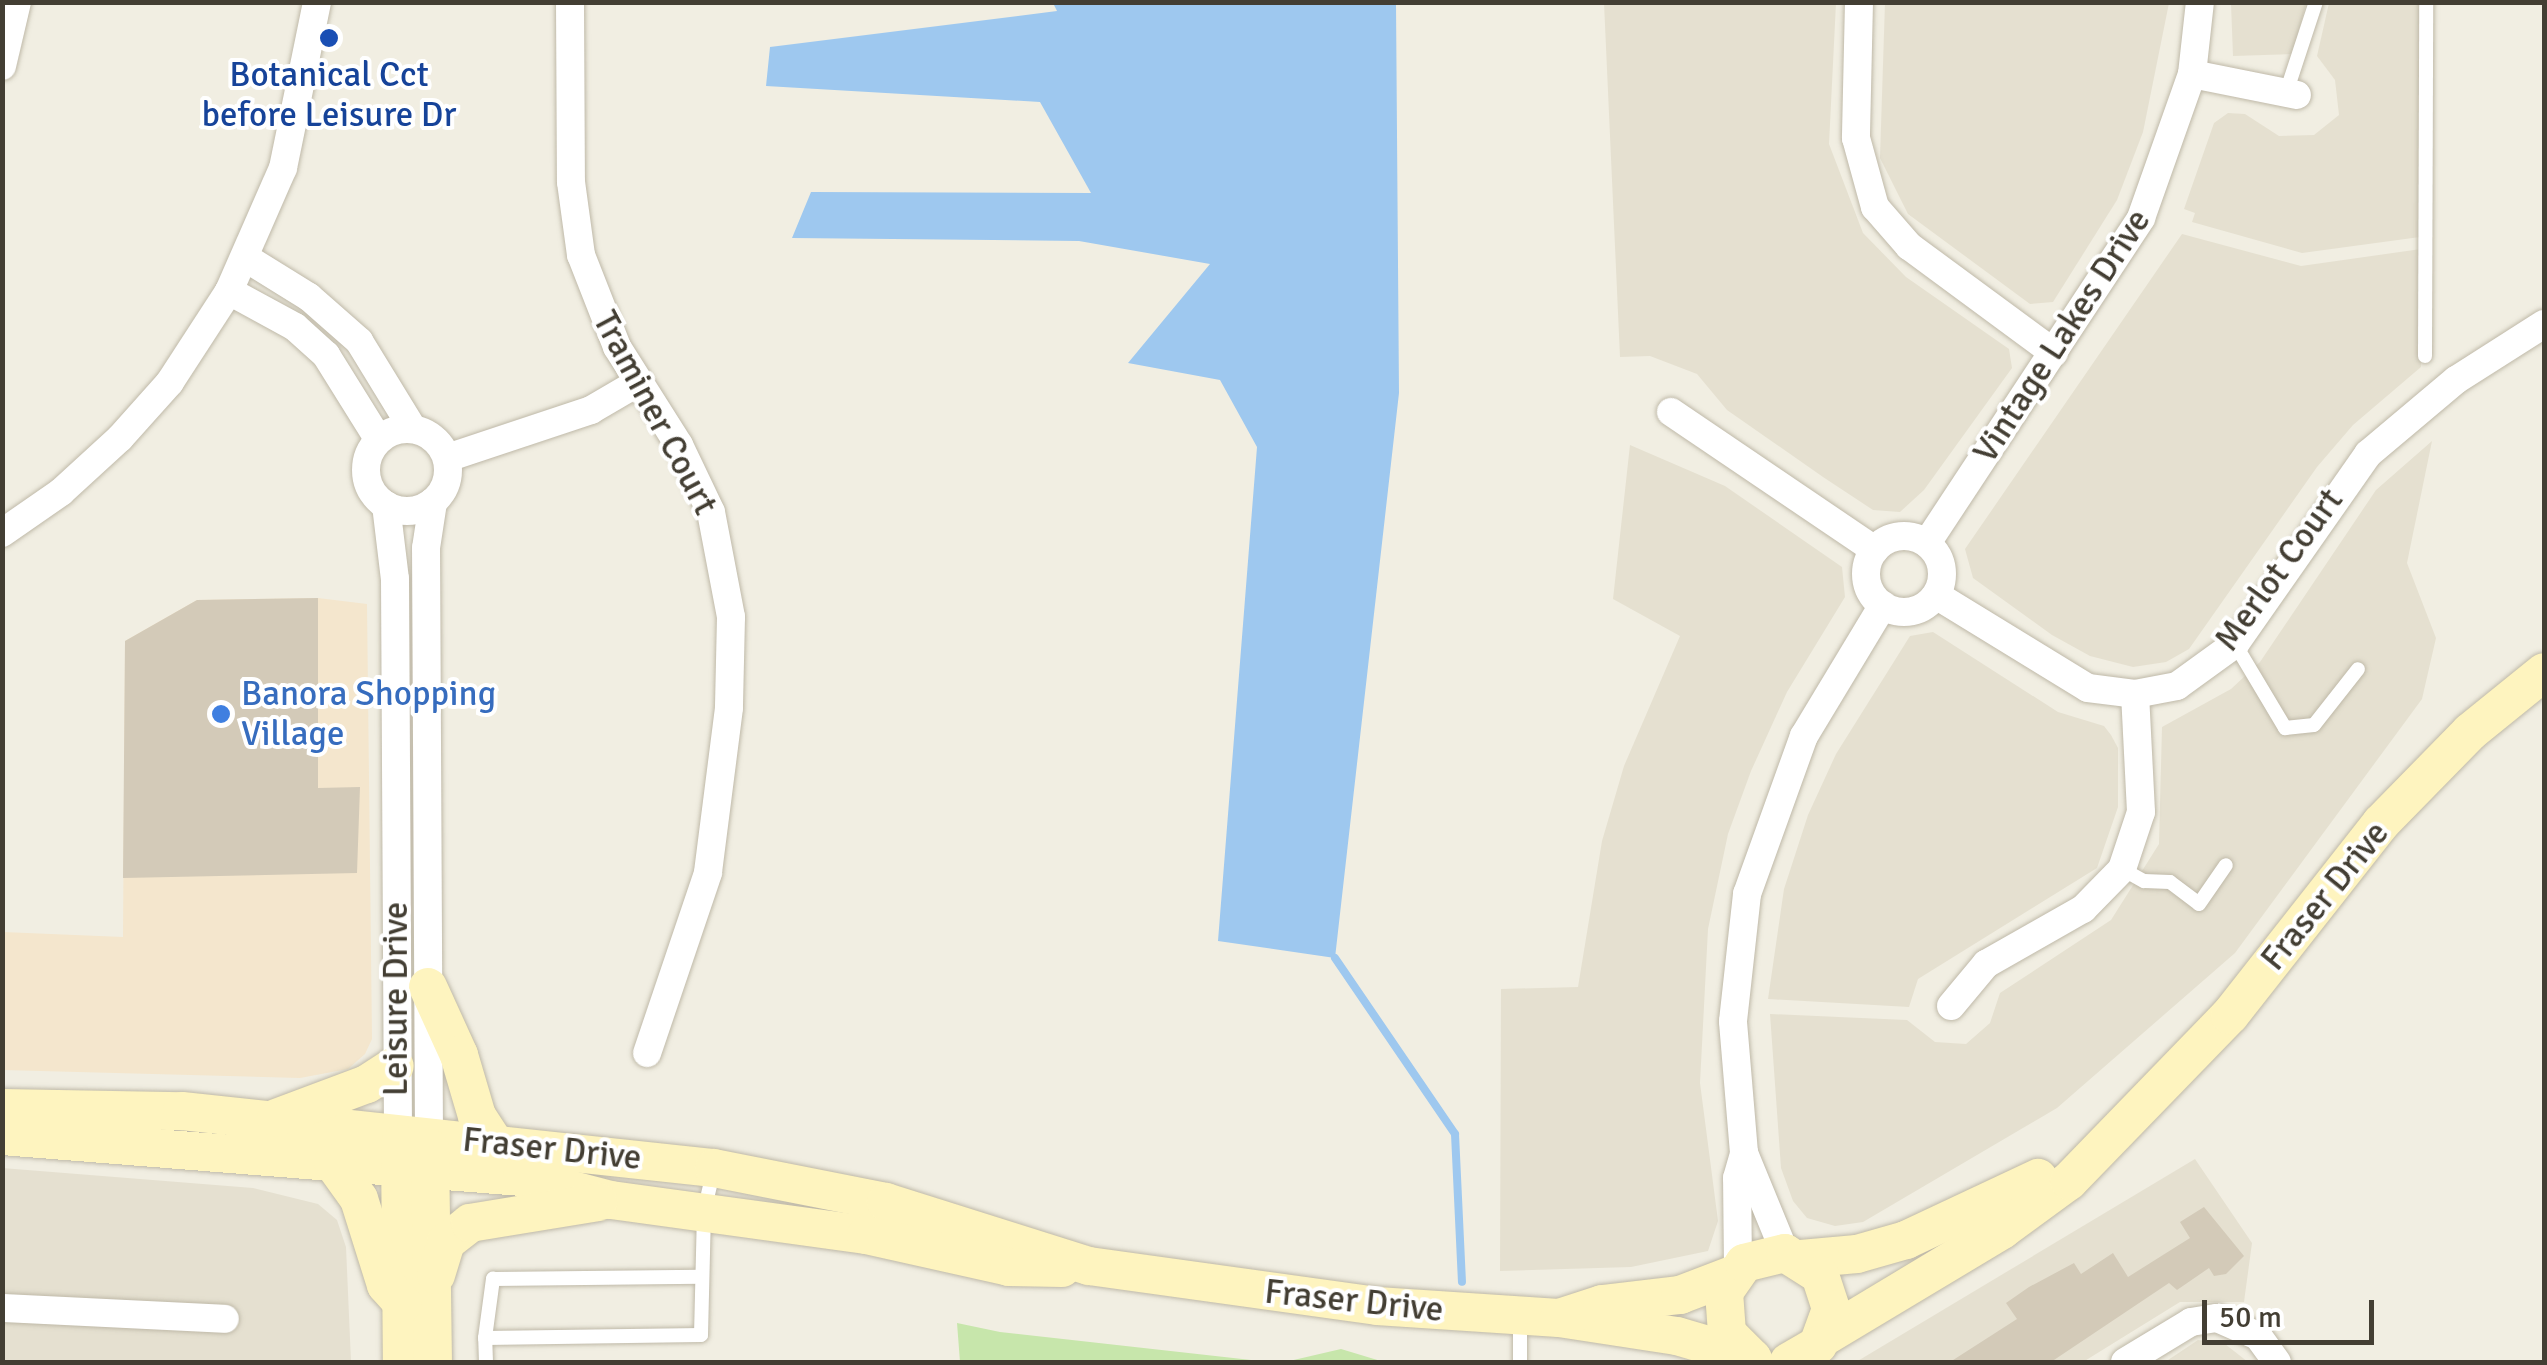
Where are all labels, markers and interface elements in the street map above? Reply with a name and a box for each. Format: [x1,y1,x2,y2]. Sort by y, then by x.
marker: Botanical Cct before Leisure Dr [318,27,340,49]
place label: Botanical Cct before Leisure Dr [202,54,456,136]
street label: Vintage Lakes Drive [1964,201,2160,471]
street label: Traminer Court [584,304,726,522]
street label: Merlot Court [2206,481,2352,659]
place label: Banora Shopping Village [241,673,496,755]
marker: Banora Shopping Village [210,703,232,725]
street label: Fraser Drive [2252,813,2398,979]
street label: Leisure Drive [375,902,417,1096]
street label: Fraser Drive [461,1119,643,1179]
street label: Fraser Drive [1263,1271,1445,1331]
scale bar [2207,1280,2380,1342]
text: 50 m [2219,1299,2282,1336]

